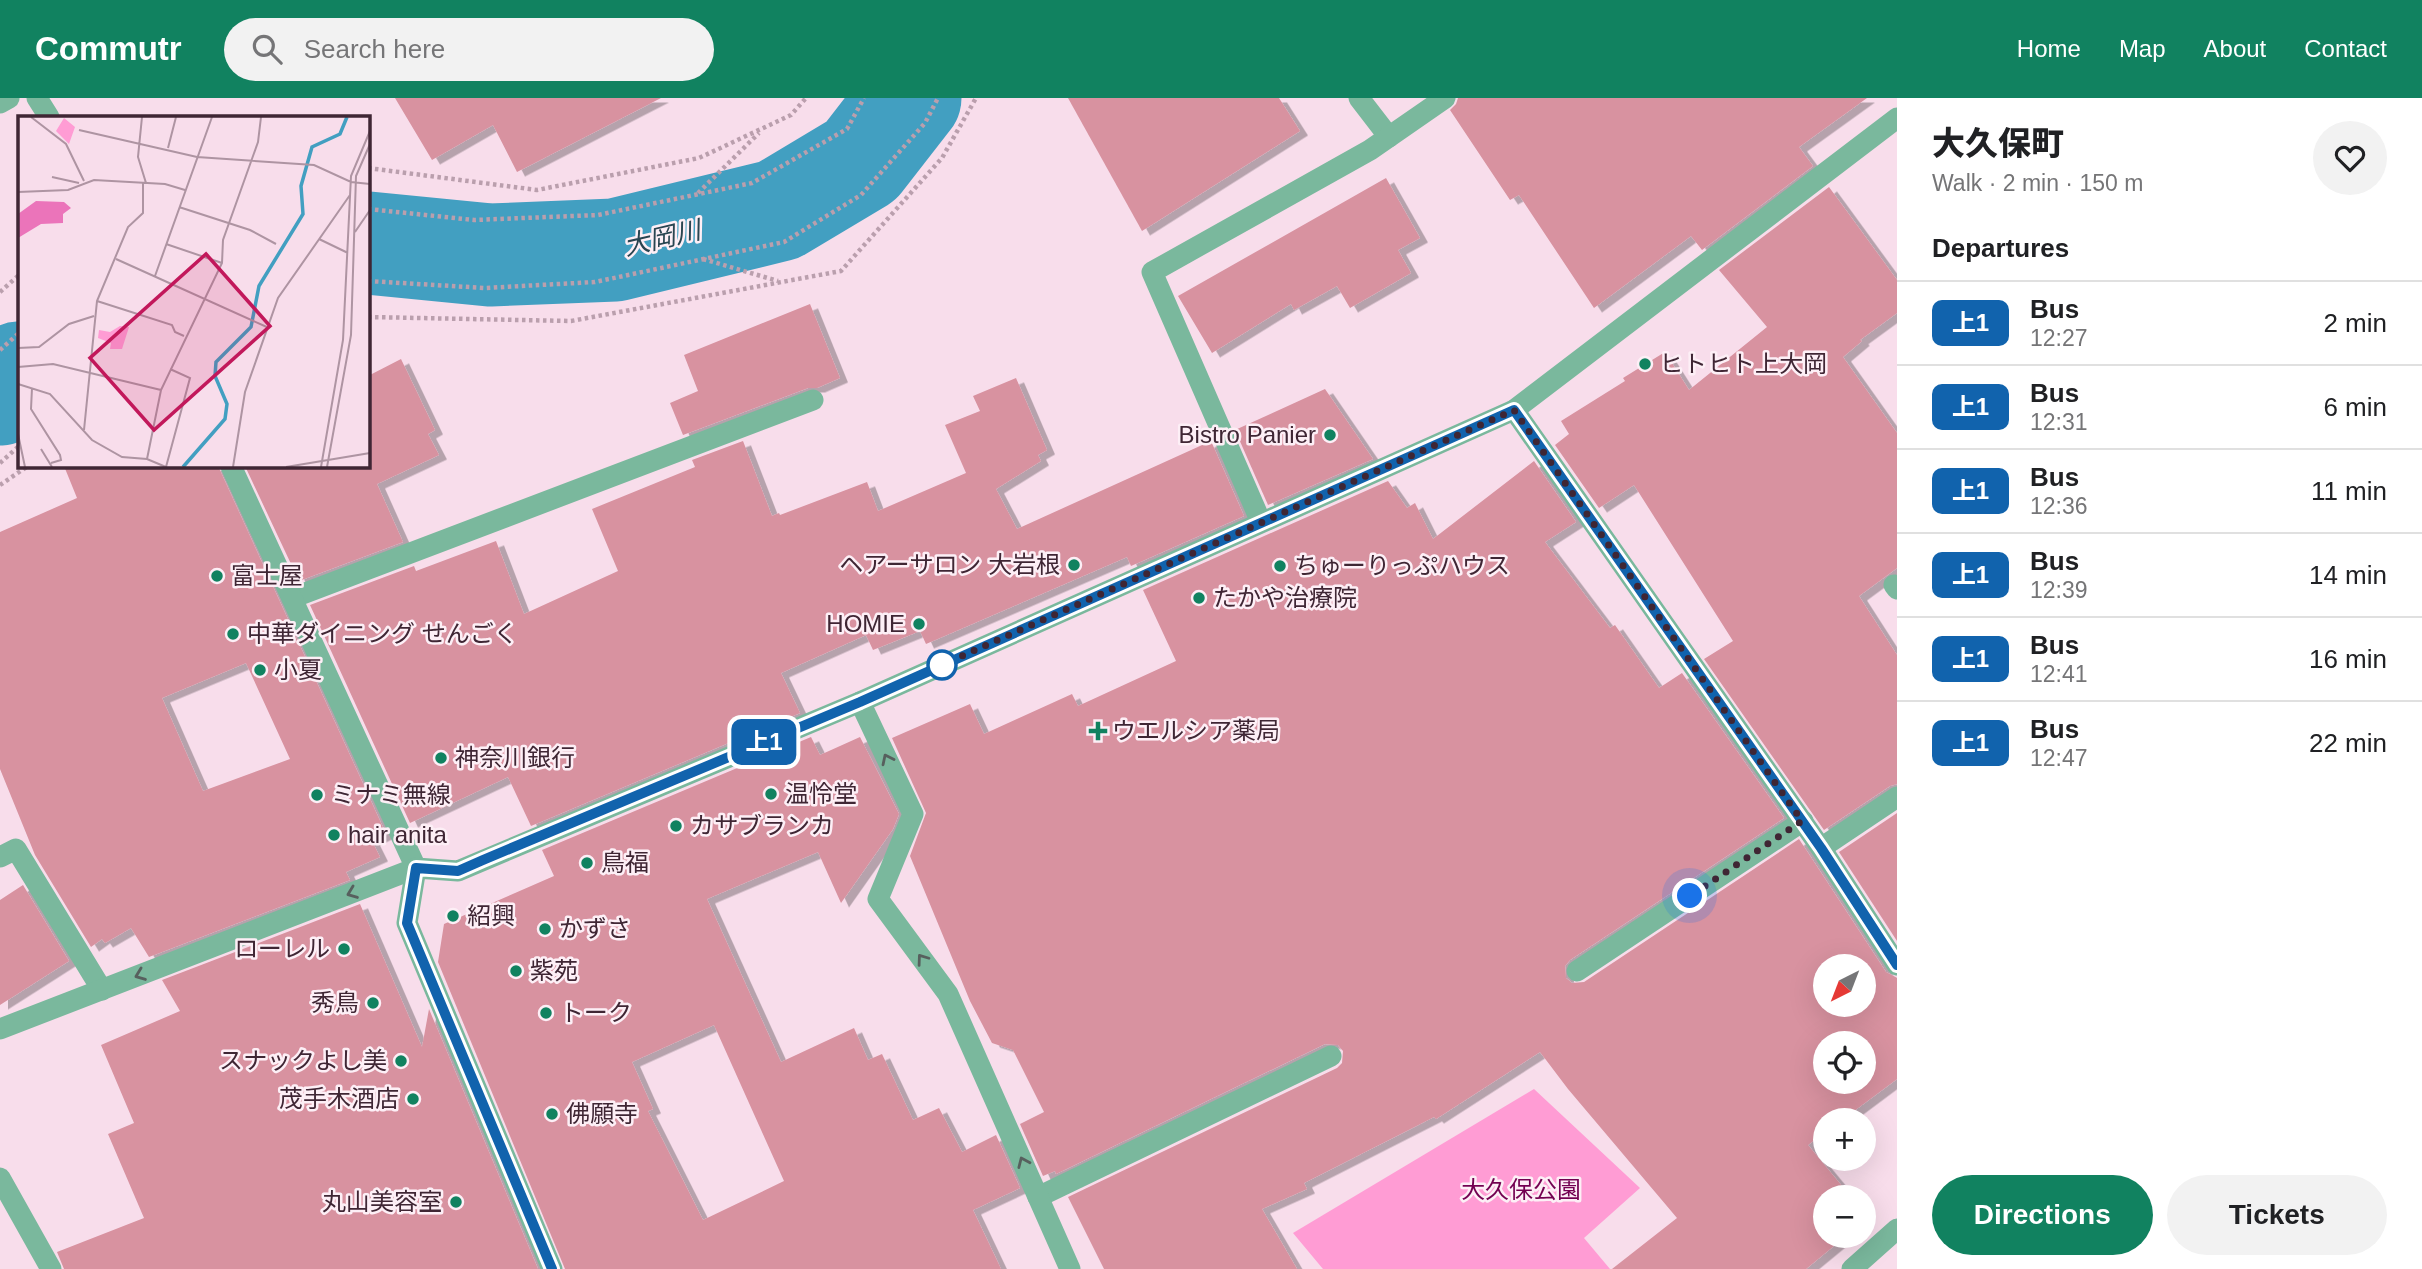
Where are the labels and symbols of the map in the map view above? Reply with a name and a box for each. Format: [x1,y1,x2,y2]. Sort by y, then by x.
inset map [18,116,369,467]
water label: 大岡川 [621,214,706,261]
place label: ヒトヒト上大岡 [1659,350,1827,377]
marker: ヒトヒト上大岡 [1637,356,1653,372]
place label: Bistro Panier [1179,421,1316,448]
marker: Bistro Panier [1322,427,1338,443]
place label: ヘアーサロン 大岩根 [839,551,1060,578]
place label: ちゅーりっぷハウス [1294,552,1510,579]
marker: ヘアーサロン 大岩根 [1066,557,1082,573]
marker: ちゅーりっぷハウス [1272,558,1288,574]
place label: 富士屋 [231,562,303,589]
marker: 富士屋 [209,568,225,584]
place label: たかや治療院 [1213,584,1357,611]
marker: たかや治療院 [1191,590,1207,606]
place label: HOMIE [826,610,905,637]
marker: HOMIE [911,616,927,632]
place label: 中華ダイニング せんごく [247,620,518,647]
marker: 中華ダイニング せんごく [225,626,241,642]
unlabelled marker [927,650,957,680]
place label: 小夏 [274,656,322,683]
marker: 小夏 [252,662,268,678]
place label: ウエルシア薬局 [1112,717,1280,744]
line badge: 上1 [732,719,796,765]
marker: ウエルシア薬局 [1090,723,1106,739]
place label: 神奈川銀行 [455,744,575,771]
marker: 神奈川銀行 [433,750,449,766]
one-way arrow [881,754,895,766]
place label: 温怜堂 [785,780,857,807]
place label: ミナミ無線 [331,781,451,808]
marker: 温怜堂 [763,786,779,802]
marker: ミナミ無線 [309,787,325,803]
place label: カサブランカ [690,812,834,839]
marker: カサブランカ [668,818,684,834]
place label: hair anita [348,821,447,848]
marker: hair anita [326,827,342,843]
place label: 鳥福 [601,849,649,876]
marker: 鳥福 [579,855,595,871]
your location [1672,878,1707,913]
one-way arrow [347,884,359,898]
place label: 紹興 [467,902,515,929]
marker: 紹興 [445,908,461,924]
place label: かずさ [559,915,631,942]
marker: かずさ [537,921,553,937]
place label: ローレル [234,935,330,962]
marker: ローレル [336,941,352,957]
one-way arrow [918,954,930,967]
north arrow [1813,954,1876,1017]
place label: 紫苑 [530,957,578,984]
marker: 紫苑 [508,963,524,979]
one-way arrow [135,967,147,981]
place label: 秀鳥 [311,989,359,1016]
marker: 秀鳥 [365,995,381,1011]
place label: トーク [560,999,632,1026]
marker: トーク [538,1005,554,1021]
place label: スナックよし美 [219,1047,387,1074]
marker: スナックよし美 [393,1053,409,1069]
place label: 茂手木酒店 [279,1085,399,1112]
marker: 茂手木酒店 [405,1091,421,1107]
place label: 佛願寺 [566,1100,638,1127]
marker: 佛願寺 [544,1106,560,1122]
one-way arrow [1017,1157,1031,1169]
park label: 大久保公園 [1461,1176,1581,1203]
place label: 丸山美容室 [322,1188,442,1215]
marker: 丸山美容室 [448,1194,464,1210]

